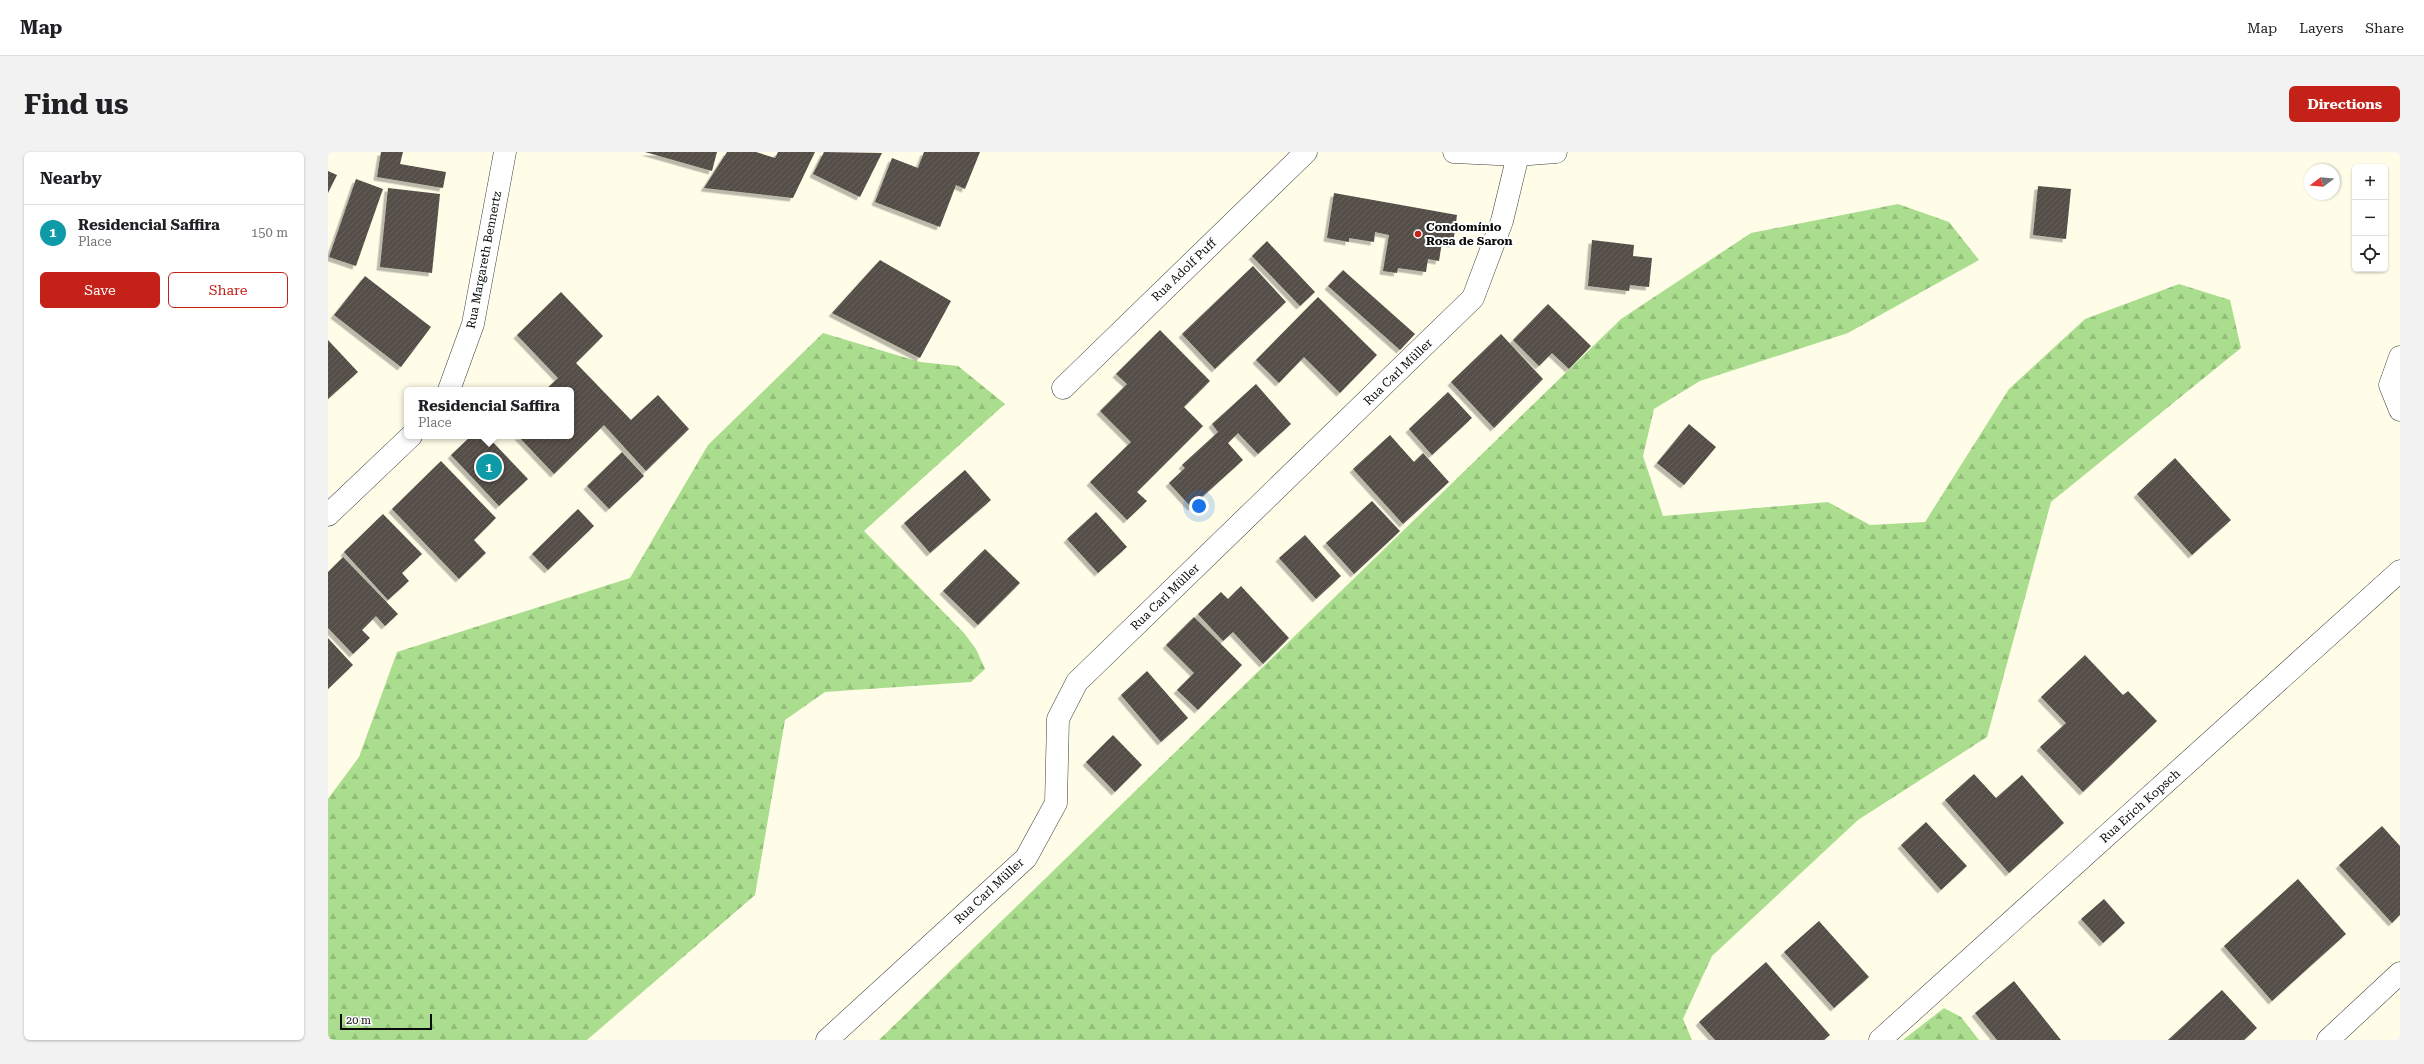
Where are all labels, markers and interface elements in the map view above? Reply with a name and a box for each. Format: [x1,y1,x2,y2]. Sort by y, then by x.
text: Map [20,16,62,39]
text: Map [2247,20,2277,36]
text: Layers [2299,20,2343,36]
text: Share [2365,20,2404,36]
button: Directions [2289,86,2400,122]
text: Find us [24,88,128,121]
north arrow [2304,164,2340,200]
map controls [2352,164,2388,272]
button: + [2352,164,2388,200]
text: Nearby [40,168,102,188]
street label: Rua Margareth Bennertz [464,190,504,330]
button: − [2352,200,2388,236]
text: Residencial Saffira [78,216,220,234]
place label: Condomínio Rosa de Saron [1426,220,1513,248]
text: 1 [49,225,57,240]
text: 150 m [251,225,288,240]
marker: Condomínio Rosa de Saron [1413,229,1423,239]
text: Place [78,234,112,249]
street label: Rua Adolf Puff [1149,236,1219,304]
button: locate [2352,236,2388,272]
button: Save [40,272,160,308]
button: Share [168,272,288,308]
street label: Rua Carl Müller [1361,336,1435,408]
popup [404,387,574,439]
text: Residencial Saffira [418,397,560,415]
text: Place [418,415,452,430]
pin: 1 [476,452,502,482]
your location [1189,496,1209,516]
street label: Rua Carl Müller [1128,561,1202,633]
street label: Rua Erich Kopsch [2097,766,2183,846]
street label: Rua Carl Müller [951,855,1027,927]
scale bar [340,1012,432,1031]
text: 20 m [346,1014,371,1027]

